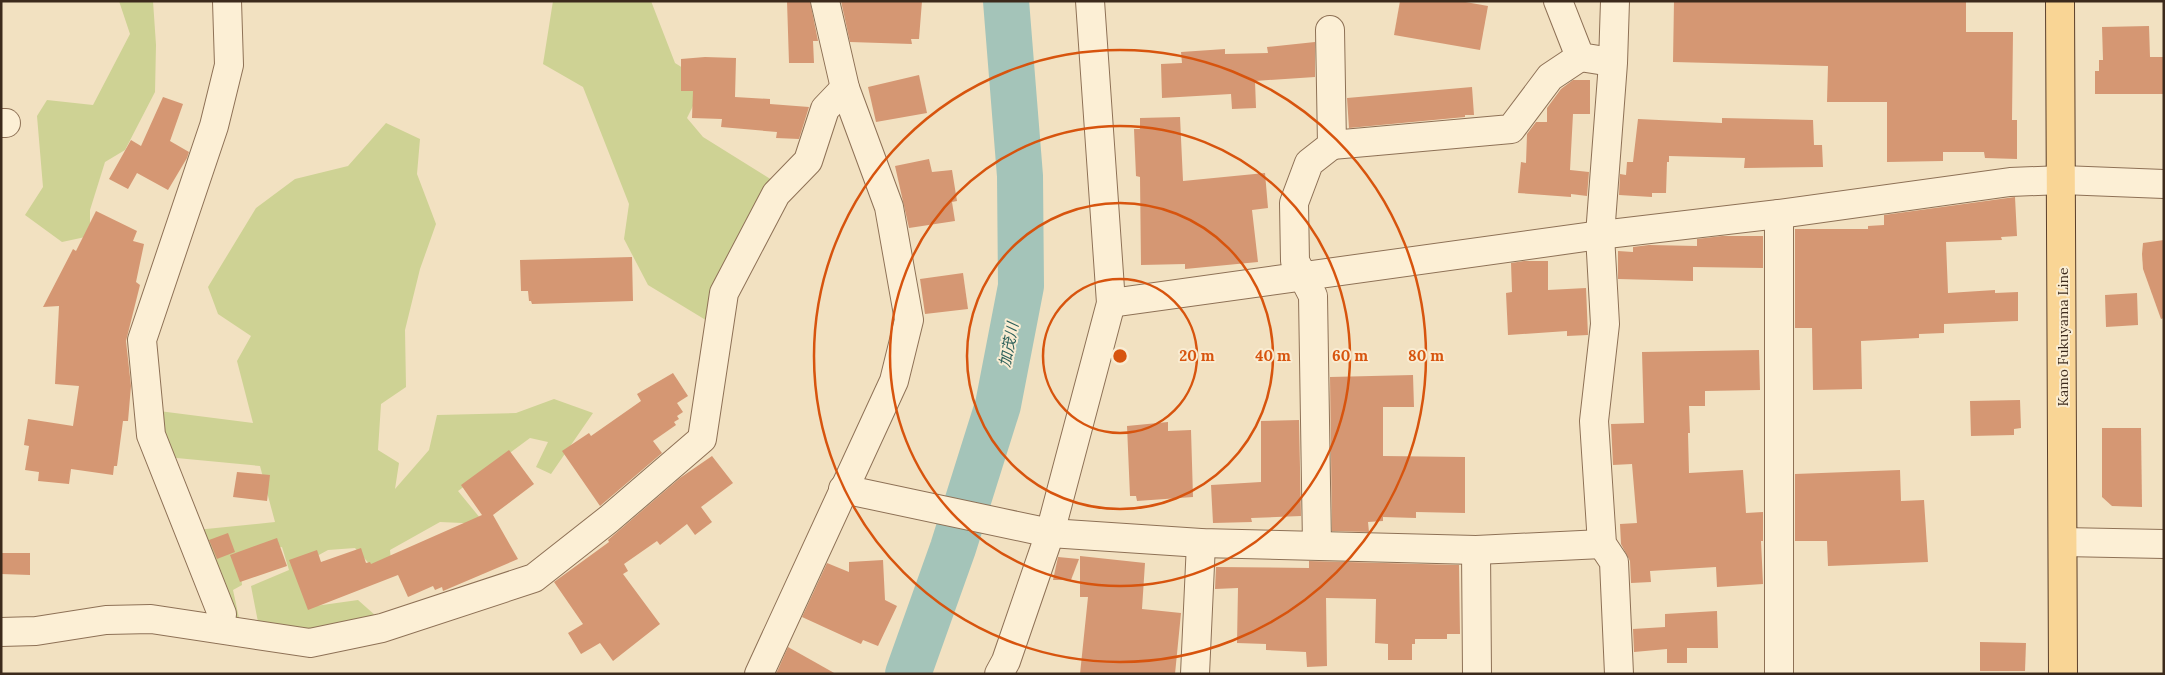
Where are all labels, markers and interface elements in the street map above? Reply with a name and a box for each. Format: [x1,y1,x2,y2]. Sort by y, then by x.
street label: Kamo Fukuyama Line [2054,267,2072,407]
water label: 加茂川 [995,319,1023,369]
text: 20 m [1179,346,1215,365]
text: 40 m [1255,346,1291,365]
text: 60 m [1332,346,1368,365]
text: 80 m [1408,346,1444,365]
centre of rings [1111,347,1129,365]

